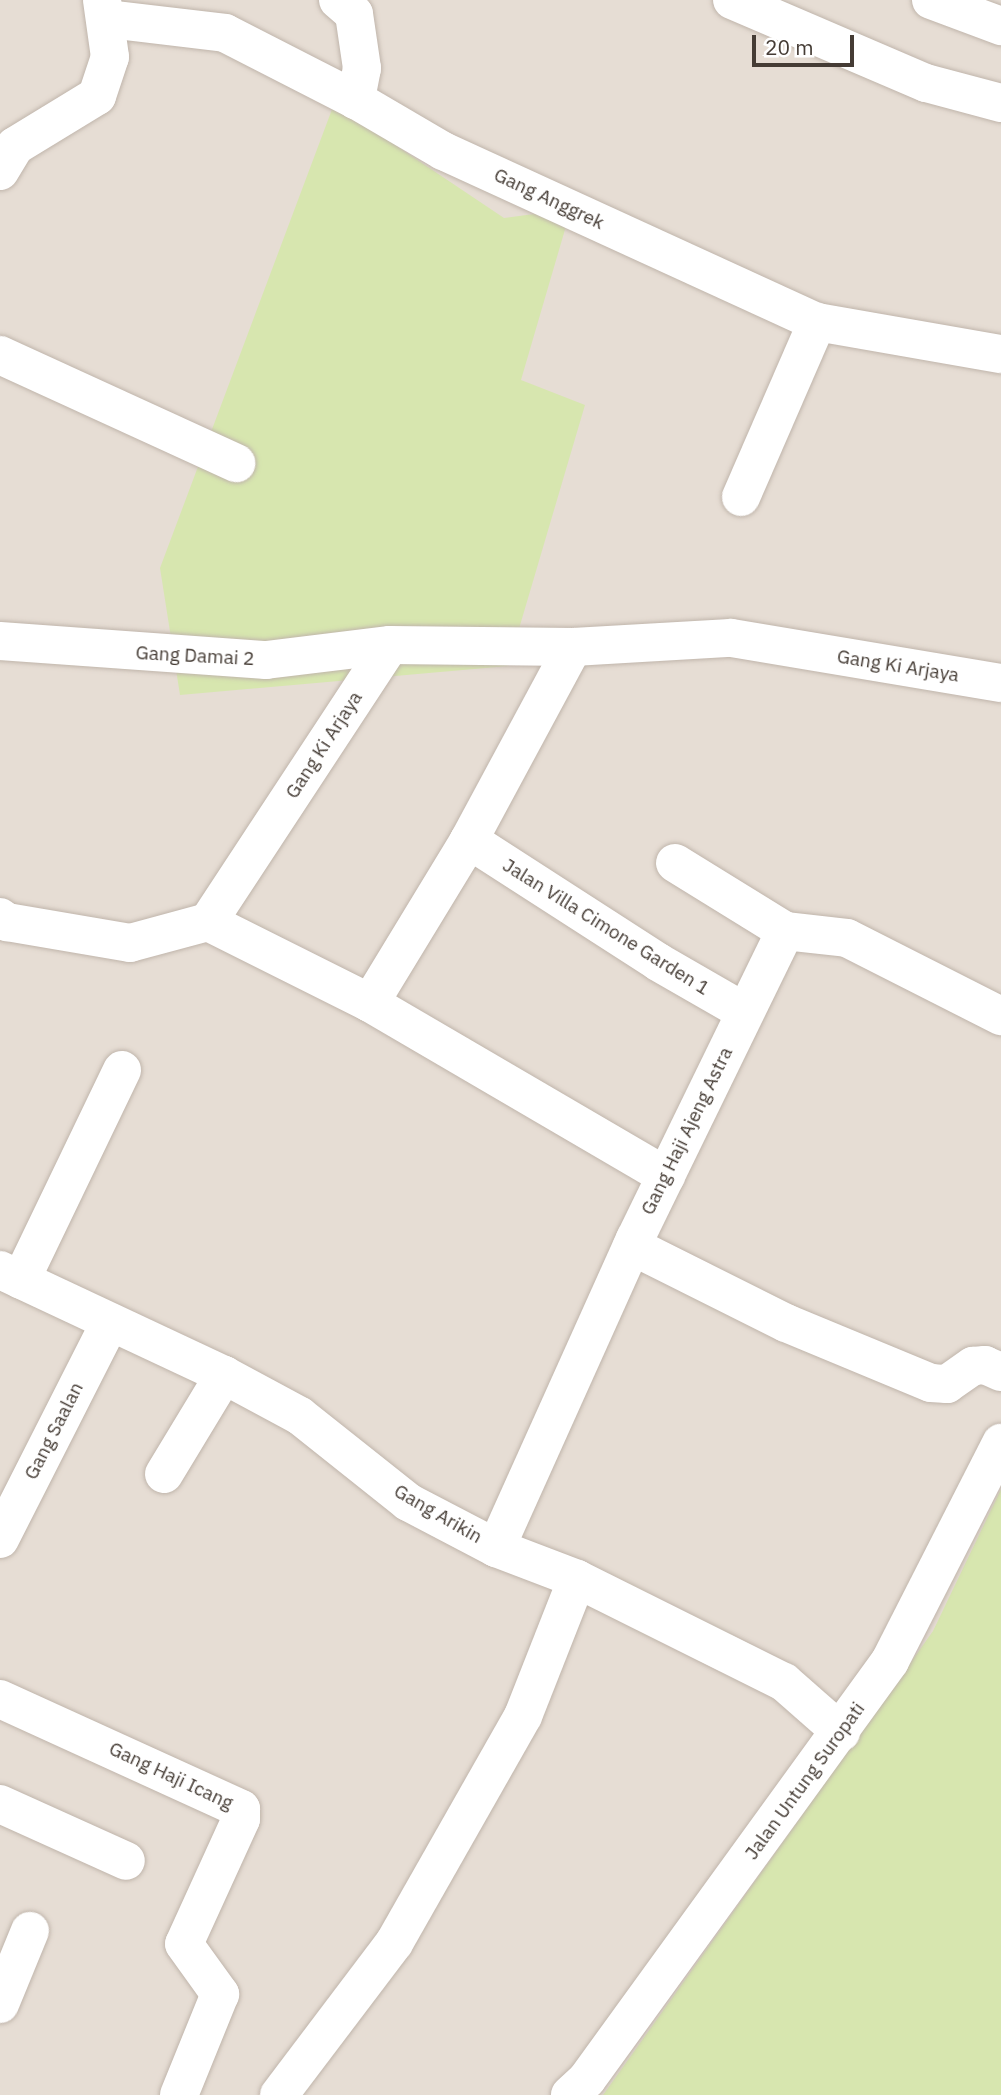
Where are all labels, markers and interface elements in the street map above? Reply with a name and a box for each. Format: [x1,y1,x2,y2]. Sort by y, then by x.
scale bar [756,21,858,65]
text: 20 m [765,33,814,61]
street label: Gang Anggrek [490,164,608,234]
street label: Gang Damai 2 [135,642,255,670]
street label: Gang Ki Arjaya [835,645,961,687]
street label: Gang Ki Arjaya [281,687,367,803]
street label: Jalan Villa Cimone Garden 1 [498,854,714,1000]
street label: Gang Haji Ajeng Astra [636,1043,738,1219]
street label: Gang Saalan [20,1379,88,1483]
street label: Gang Arikin [390,1480,486,1548]
street label: Jalan Untung Suropati [740,1698,870,1864]
street label: Gang Haji Icang [105,1737,237,1815]

